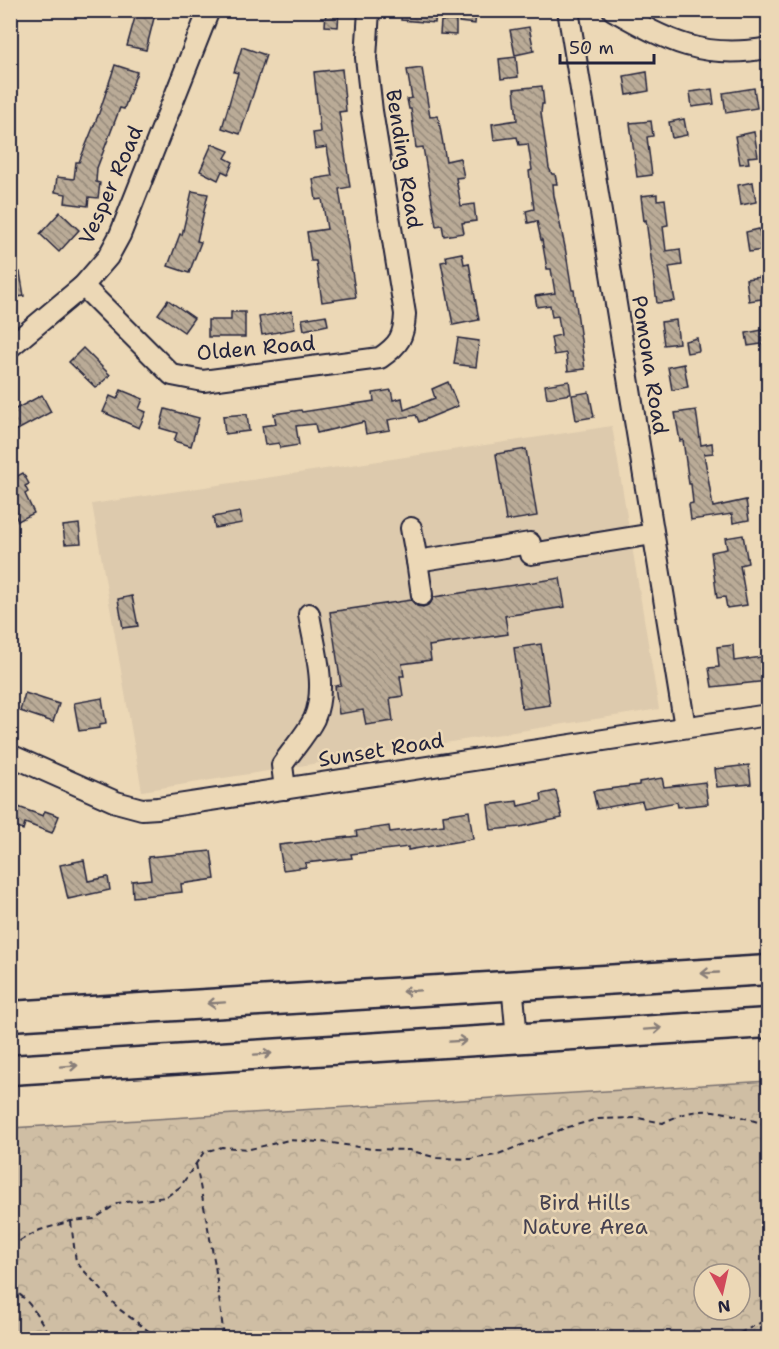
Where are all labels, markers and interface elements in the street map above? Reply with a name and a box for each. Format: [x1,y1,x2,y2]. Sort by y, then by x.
scale bar [560,27,654,65]
text: 50 m [569,36,614,60]
street label: Bending Road [379,87,429,231]
street label: Vesper Road [72,121,150,249]
street label: Pomona Road [625,293,675,437]
street label: Olden Road [196,329,316,367]
street label: Sunset Road [316,726,446,774]
one-way arrow [701,967,721,978]
one-way arrow [401,985,421,996]
one-way arrow [207,998,226,1009]
one-way arrow [642,1024,662,1035]
one-way arrow [448,1036,468,1047]
one-way arrow [253,1048,273,1059]
one-way arrow [58,1060,78,1071]
park label: Bird Hills Nature Area [522,1189,648,1241]
north arrow [692,1262,752,1322]
text: N [716,1295,732,1318]

